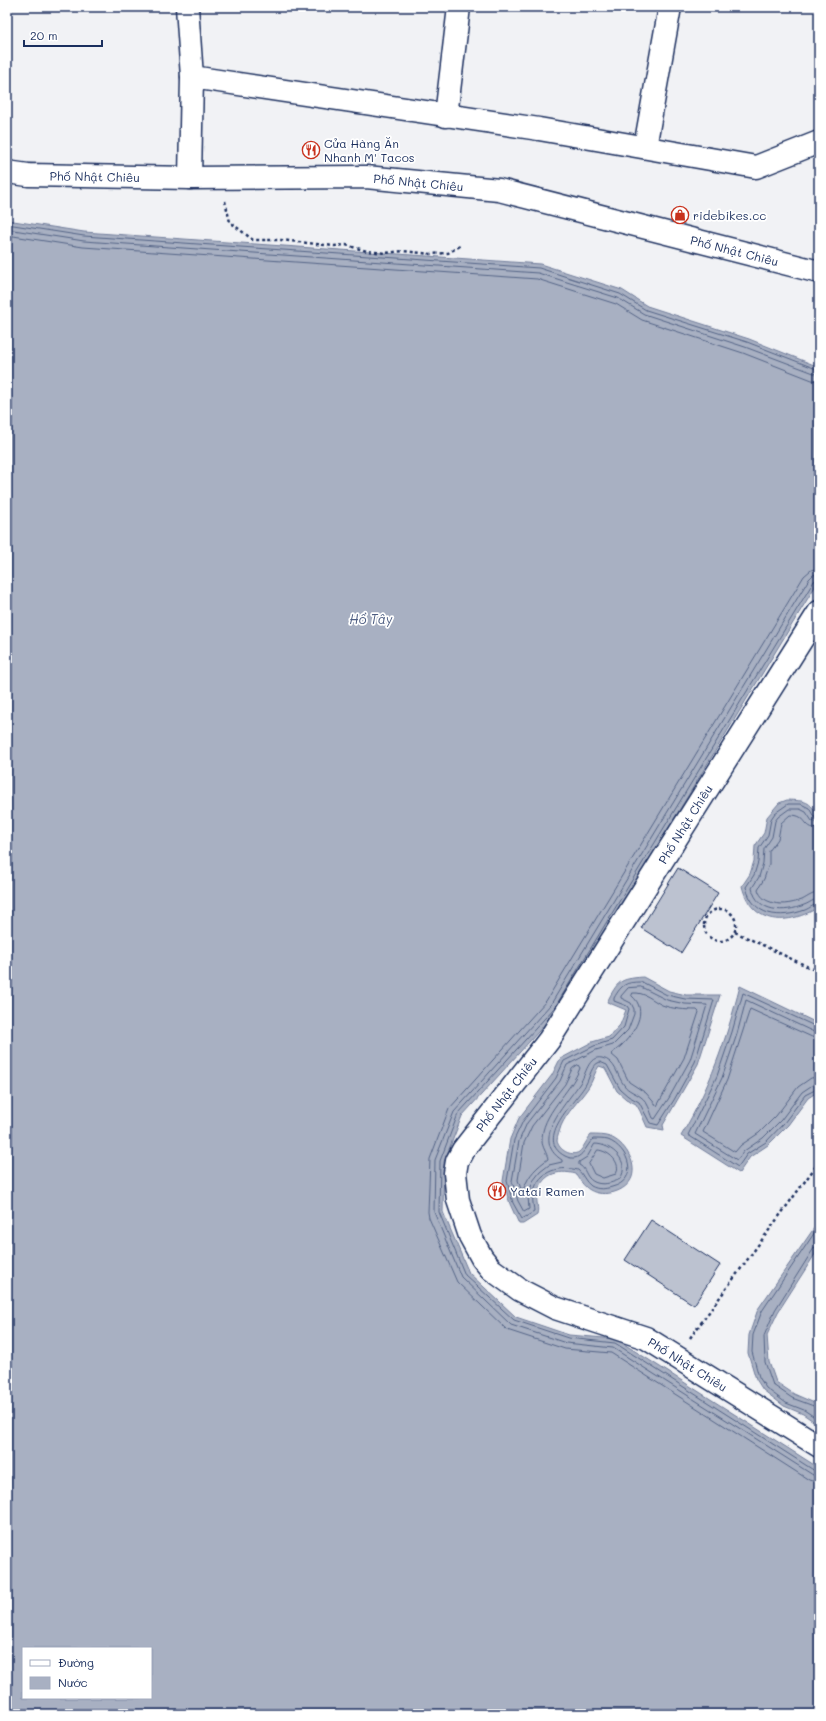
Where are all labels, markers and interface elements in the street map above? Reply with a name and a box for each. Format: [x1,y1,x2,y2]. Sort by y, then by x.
scale bar [24,22,102,48]
text: 20 m [30,27,58,43]
place label: Cửa Hàng Ăn Nhanh M' Tacos [324,135,415,165]
restaurant icon: Cửa Hàng Ăn Nhanh M' Tacos [301,140,321,160]
street label: Phố Nhật Chiêu [49,167,140,185]
street label: Phố Nhật Chiêu [373,170,464,194]
shop icon: ridebikes.cc [670,205,690,225]
place label: ridebikes.cc [693,207,766,223]
street label: Phố Nhật Chiêu [689,231,780,269]
water label: Hồ Tây [349,610,393,627]
street label: Phố Nhật Chiêu [654,781,716,867]
street label: Phố Nhật Chiêu [472,1054,540,1134]
restaurant icon: Yatai Ramen [487,1181,507,1201]
place label: Yatai Ramen [510,1183,584,1199]
street label: Phố Nhật Chiêu [645,1333,730,1395]
legend [22,1647,152,1699]
text: Đường [58,1654,94,1670]
text: Nước [58,1674,88,1690]

